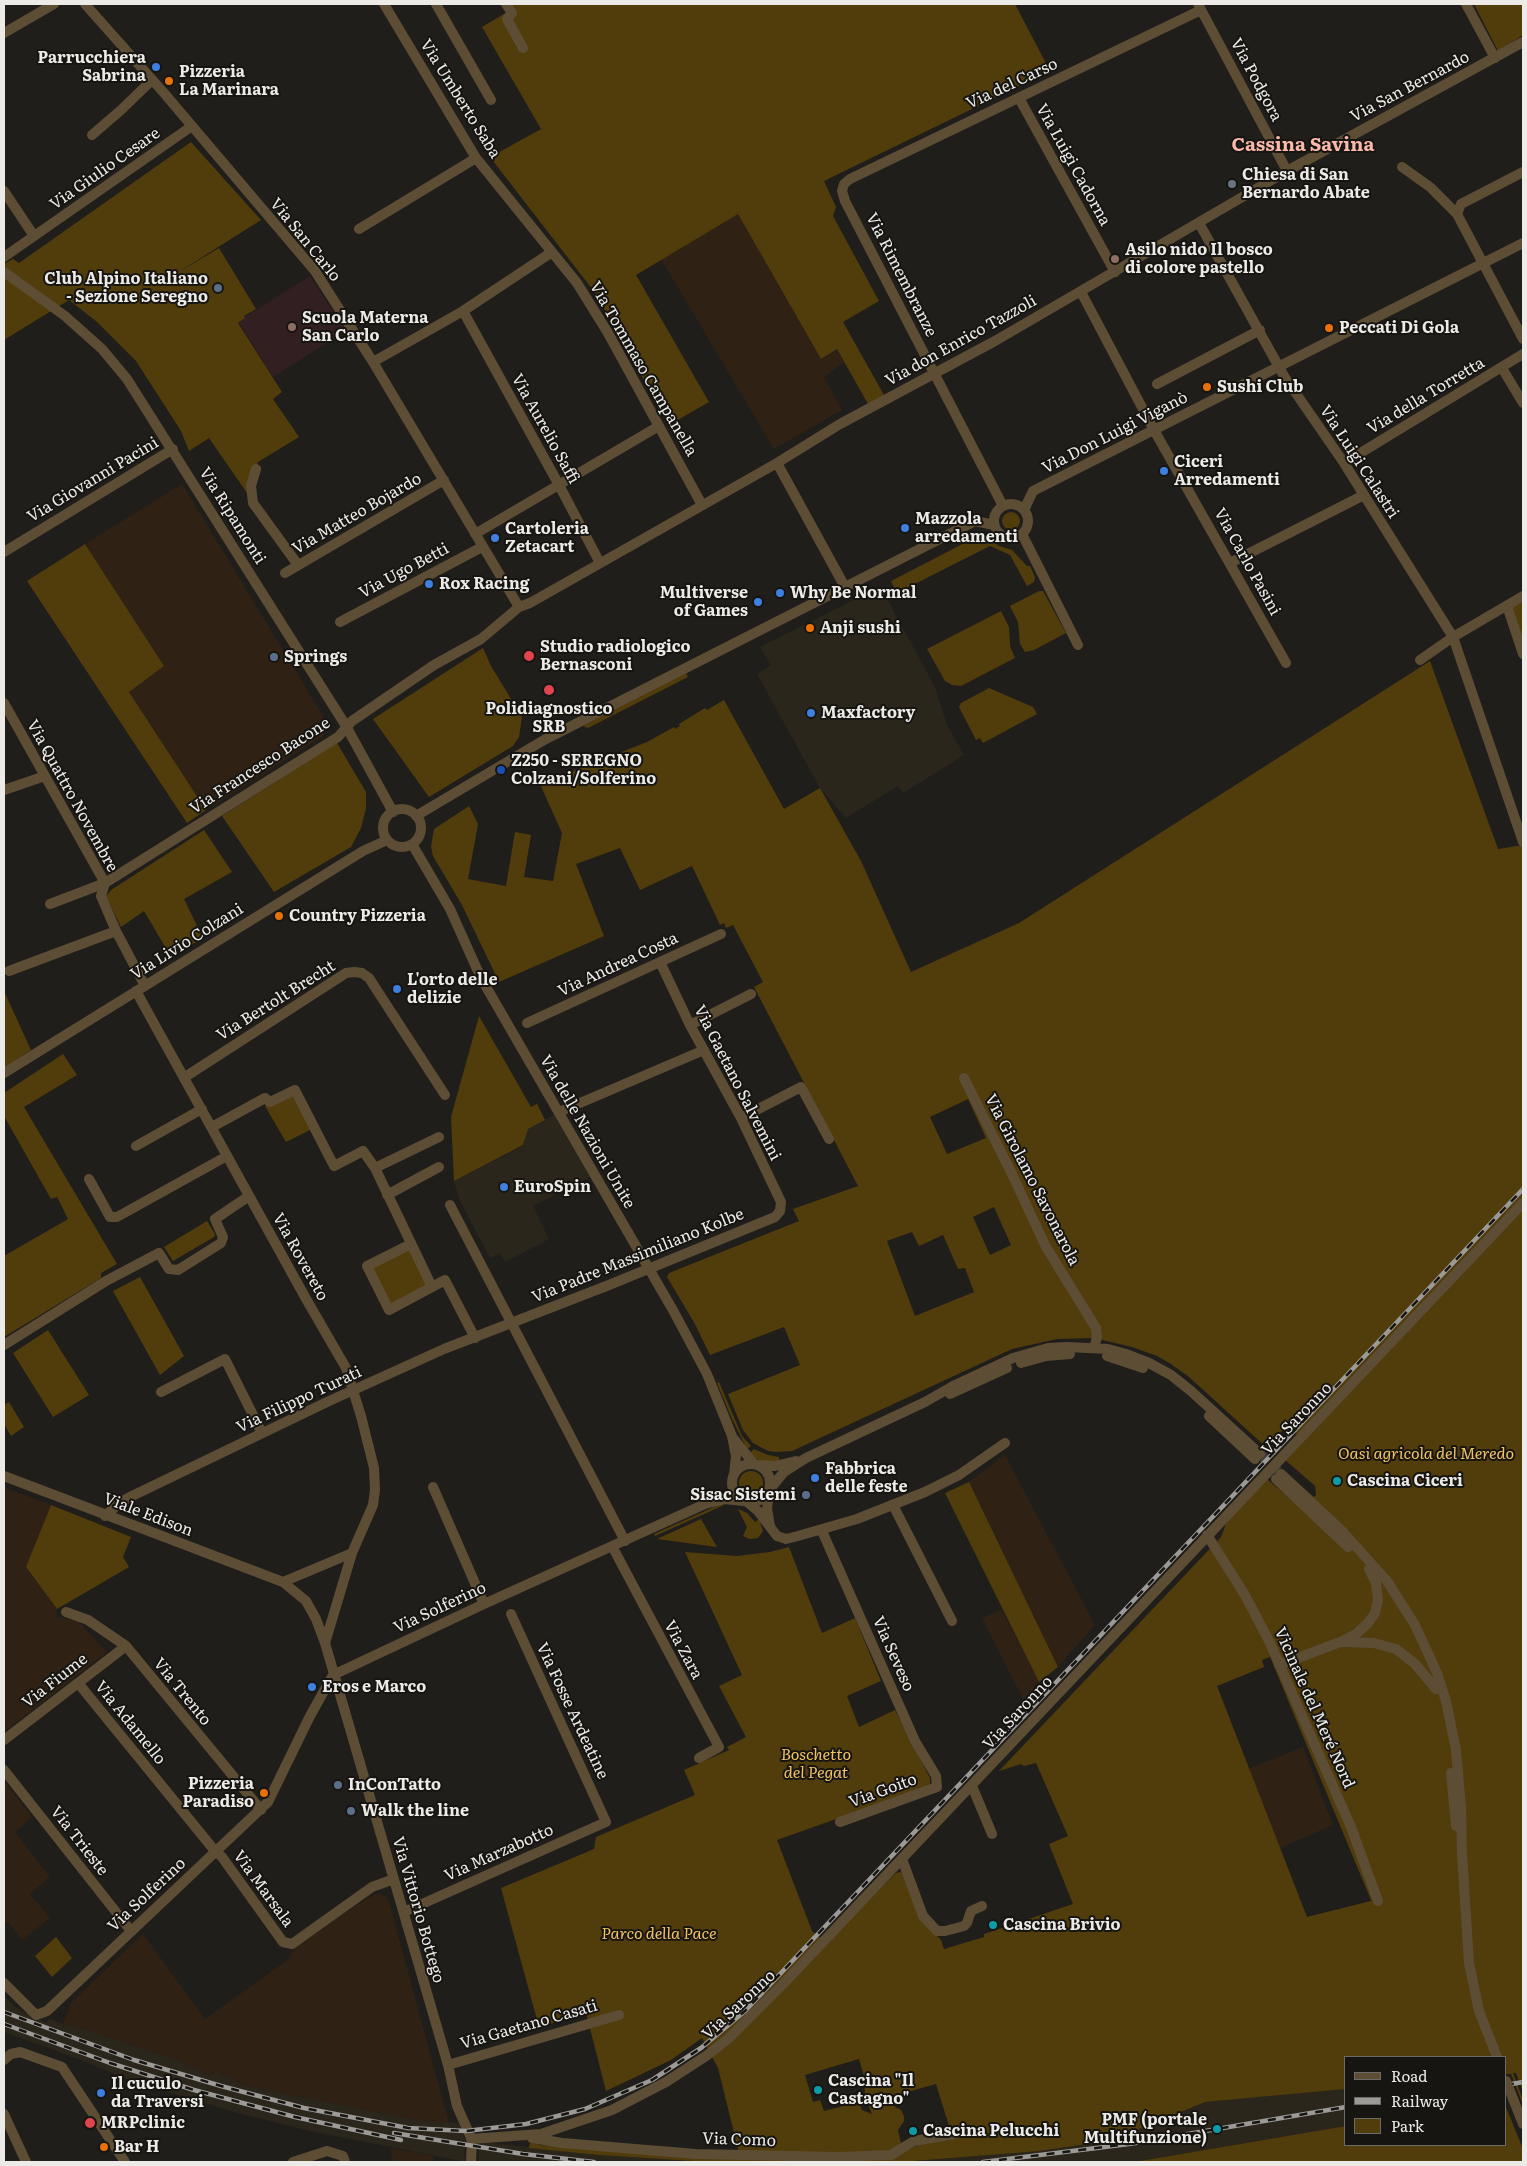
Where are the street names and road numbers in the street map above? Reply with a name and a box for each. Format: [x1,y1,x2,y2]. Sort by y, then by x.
street label: Via Podgora [1226,35,1286,125]
street label: Via Umberto Saba [416,36,504,162]
street label: Via San Bernardo [1347,48,1473,126]
street label: Via del Carso [963,54,1061,114]
street label: Via Luigi Cadorna [1031,101,1115,229]
street label: Via Giulio Cesare [46,124,164,214]
street label: Via San Carlo [266,194,344,286]
street label: Via Rimembranze [861,210,941,340]
street label: Via Tommaso Campanella [585,278,701,460]
street label: Via don Enrico Tazzoli [882,291,1040,391]
street label: Via della Torretta [1364,353,1488,439]
street label: Via Aurelio Saffi [507,371,583,487]
street label: Via Don Luigi Viganò [1039,388,1191,478]
street label: Via Luigi Calastri [1315,402,1403,522]
street label: Via Giovanni Pacini [24,433,162,527]
street label: Via Ripamonti [195,464,269,568]
street label: Via Matteo Bojardo [289,469,425,559]
street label: Via Carlo Pasini [1210,505,1284,619]
street label: Via Ugo Betti [356,539,452,603]
street label: Via Francesco Bacone [186,713,334,819]
street label: Via Quattro Novembre [22,717,122,875]
street label: Via Livio Colzani [127,900,247,984]
street label: Via Andrea Costa [555,929,681,1001]
street label: Via Bertolt Brecht [213,957,339,1045]
street label: Via Gaetano Salvemini [689,1002,785,1164]
street label: Via delle Nazioni Unite [535,1052,639,1212]
street label: Via Girolamo Savonarola [980,1091,1084,1269]
street label: Via Padre Massimiliano Kolbe [529,1205,747,1307]
street label: Via Rovereto [268,1210,332,1304]
street label: Via Filippo Turati [233,1363,365,1437]
street label: Via Saronno [1258,1379,1336,1459]
street label: Viale Edison [100,1489,196,1541]
street label: Via Solferino [391,1578,489,1638]
street label: Via Seveso [868,1614,918,1694]
street label: Via Zara [660,1617,706,1683]
street label: Vicinale del Meré Nord [1270,1625,1358,1791]
street label: Via Fosse Ardeatine [532,1640,612,1782]
street label: Via Fiume [18,1650,92,1712]
street label: Via Trento [149,1654,215,1730]
street label: Via Saronno [979,1672,1057,1754]
street label: Via Adamello [90,1677,170,1769]
street label: Via Goito [846,1770,920,1812]
street label: Via Trieste [46,1802,112,1880]
street label: Via Marzabotto [441,1820,557,1886]
street label: Via Vittorio Bottego [388,1835,448,1985]
street label: Via Marsala [229,1847,297,1931]
street label: Via Solferino [104,1854,190,1936]
street label: Via Saronno [698,1966,780,2044]
street label: Via Gaetano Casati [458,1996,600,2054]
street label: Via Como [702,2129,776,2151]

